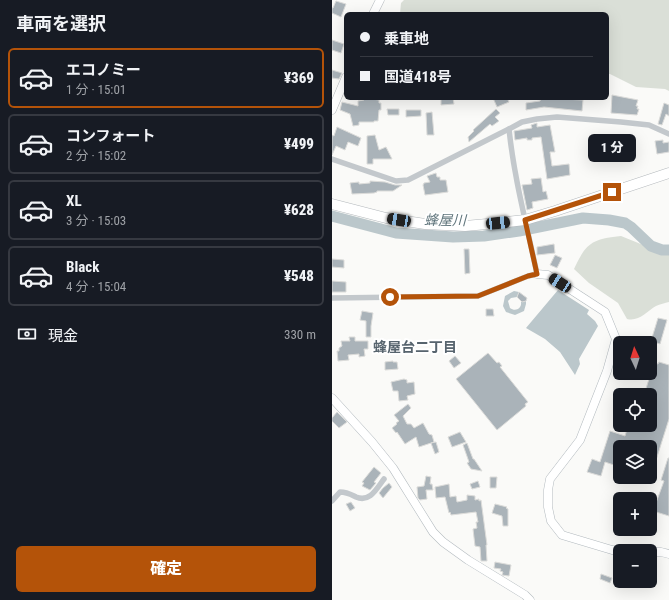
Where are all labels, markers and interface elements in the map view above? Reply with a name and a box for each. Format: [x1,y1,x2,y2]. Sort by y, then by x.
text: 車両を選択 [16,13,106,34]
text: 乗車地 [384,30,429,48]
icon: car [18,60,54,96]
text: エコノミー [66,61,141,79]
text: 国道418号 [384,68,452,86]
text: ¥369 [284,69,314,87]
text: 1 分 · 15:01 [66,82,126,97]
icon: car [18,126,54,162]
text: コンフォート [66,127,156,145]
callout: 1 分 [588,134,636,162]
text: ¥499 [284,135,314,153]
text: 1 分 [601,140,623,155]
text: 2 分 · 15:02 [66,148,126,163]
route end [603,183,621,201]
icon: car [18,192,54,228]
text: XL [66,192,82,210]
text: ¥628 [284,201,314,219]
car [386,212,412,228]
water label: 蜂屋川 [424,212,468,228]
text: 3 分 · 15:03 [66,213,126,228]
car [485,216,511,230]
icon: car [18,258,54,294]
text: Black [66,258,99,276]
text: ¥548 [284,267,314,285]
car [547,271,573,295]
text: 4 分 · 15:04 [66,279,126,294]
route start [381,288,399,306]
icon: cash [16,323,38,345]
text: 現金 [48,327,78,345]
text: 330 m [284,327,316,342]
north arrow [613,336,657,380]
map controls [613,336,657,588]
district label: 蜂屋台二丁目 [373,339,457,355]
button: locate [613,388,657,432]
button: layers [613,440,657,484]
button: + [613,492,657,536]
button: − [613,544,657,588]
button: 確定 [16,546,316,592]

